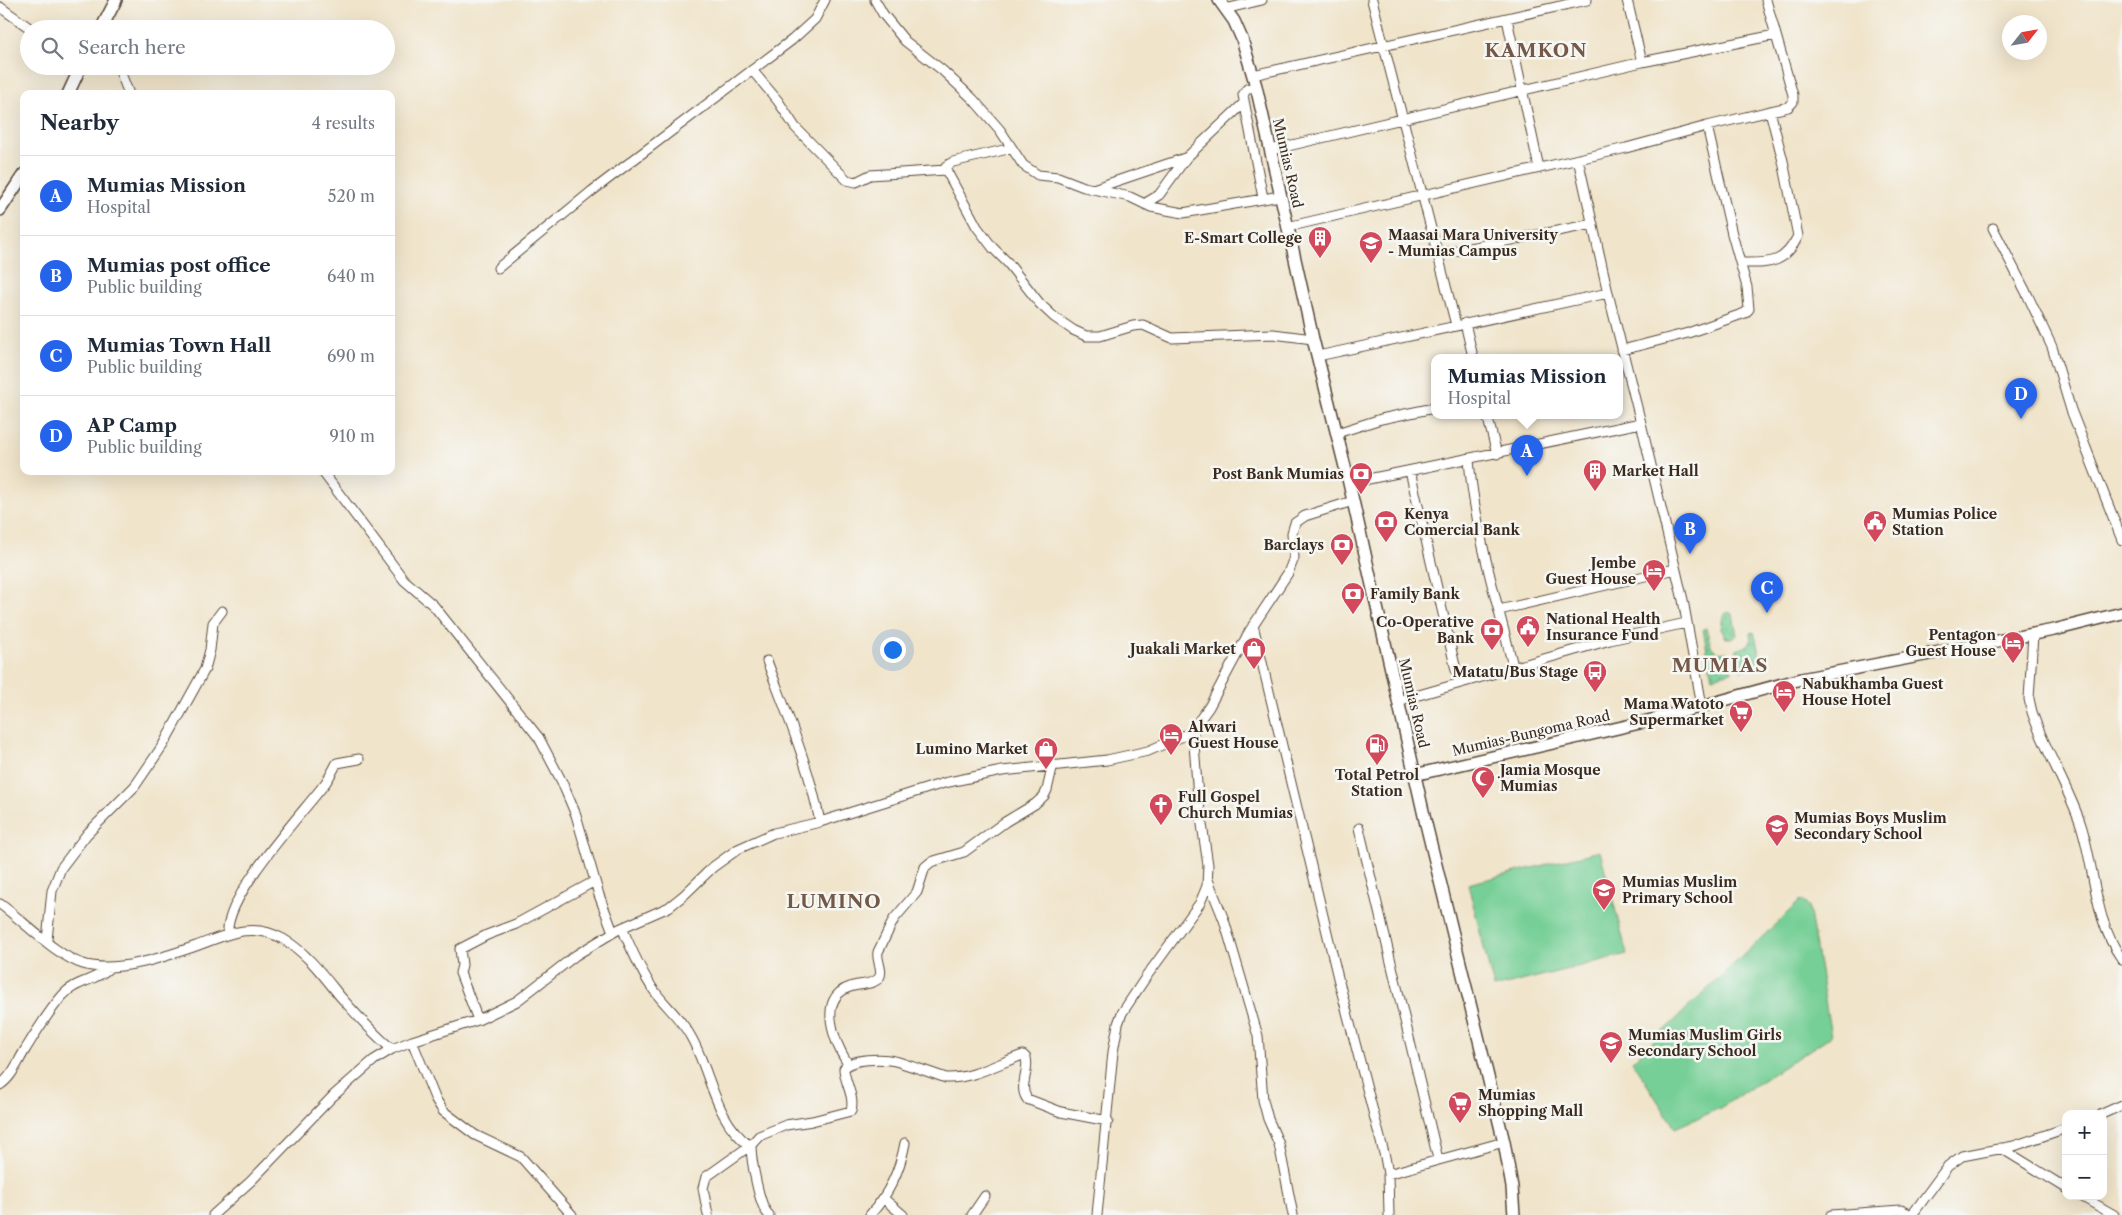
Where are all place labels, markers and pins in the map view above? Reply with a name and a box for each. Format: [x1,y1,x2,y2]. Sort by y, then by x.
building icon: E-Smart College [1307,225,1333,259]
place label: Maasai Mara University - Mumias Campus [1388,226,1558,260]
place label: E-Smart College [1184,229,1302,247]
school or university icon: Maasai Mara University - Mumias Campus [1358,230,1384,264]
pin: D [2005,378,2037,419]
pin: A [1511,435,1543,476]
building icon: Market Hall [1582,458,1608,492]
bank icon: Post Bank Mumias [1348,461,1374,495]
place label: Market Hall [1612,462,1699,480]
place label: Post Bank Mumias [1212,465,1344,483]
place label: Kenya Comercial Bank [1404,505,1521,539]
place label: Mumias Police Station [1892,505,1997,539]
bank icon: Kenya Comercial Bank [1373,509,1399,543]
public building icon: Mumias Police Station [1862,509,1888,543]
pin: B [1674,513,1706,554]
bank icon: Barclays [1329,532,1355,566]
place label: Barclays [1263,536,1324,554]
place label: Jembe Guest House [1545,554,1636,588]
hotel icon: Jembe Guest House [1641,558,1667,592]
pin: C [1751,572,1783,613]
bank icon: Family Bank [1340,581,1366,615]
place label: Family Bank [1370,585,1461,603]
place label: National Health Insurance Fund [1546,610,1661,644]
place label: Co-Operative Bank [1376,613,1475,647]
public building icon: National Health Insurance Fund [1515,614,1541,648]
bank icon: Co-Operative Bank [1479,617,1505,651]
place label: Pentagon Guest House [1905,626,1996,660]
hotel icon: Pentagon Guest House [2000,630,2026,664]
shop icon: Juakali Market [1241,636,1267,670]
place label: Juakali Market [1127,640,1236,658]
bus stop icon: Matatu/Bus Stage [1582,659,1608,693]
place label: Matatu/Bus Stage [1453,663,1578,681]
place label: Nabukhamba Guest House Hotel [1802,675,1944,709]
hotel icon: Nabukhamba Guest House Hotel [1771,679,1797,713]
place label: Mama Watoto Supermarket [1624,695,1724,729]
supermarket icon: Mama Watoto Supermarket [1728,699,1754,733]
place label: Alwari Guest House [1187,718,1279,752]
hotel icon: Alwari Guest House [1158,722,1184,756]
fuel station icon: Total Petrol Station [1364,732,1390,766]
shop icon: Lumino Market [1033,736,1059,770]
place label: Lumino Market [916,740,1028,758]
place label: Jamia Mosque Mumias [1497,761,1601,795]
mosque icon: Jamia Mosque Mumias [1470,765,1496,799]
place label: Total Petrol Station [1335,766,1419,800]
place label: Full Gospel Church Mumias [1178,788,1293,822]
church icon: Full Gospel Church Mumias [1148,792,1174,826]
place label: Mumias Boys Muslim Secondary School [1794,809,1947,843]
school or university icon: Mumias Boys Muslim Secondary School [1764,813,1790,847]
place label: Mumias Muslim Primary School [1622,873,1737,907]
school or university icon: Mumias Muslim Primary School [1591,877,1617,911]
place label: Mumias Muslim Girls Secondary School [1628,1026,1782,1060]
school or university icon: Mumias Muslim Girls Secondary School [1598,1030,1624,1064]
place label: Mumias Shopping Mall [1478,1086,1583,1120]
supermarket icon: Mumias Shopping Mall [1447,1090,1473,1124]

